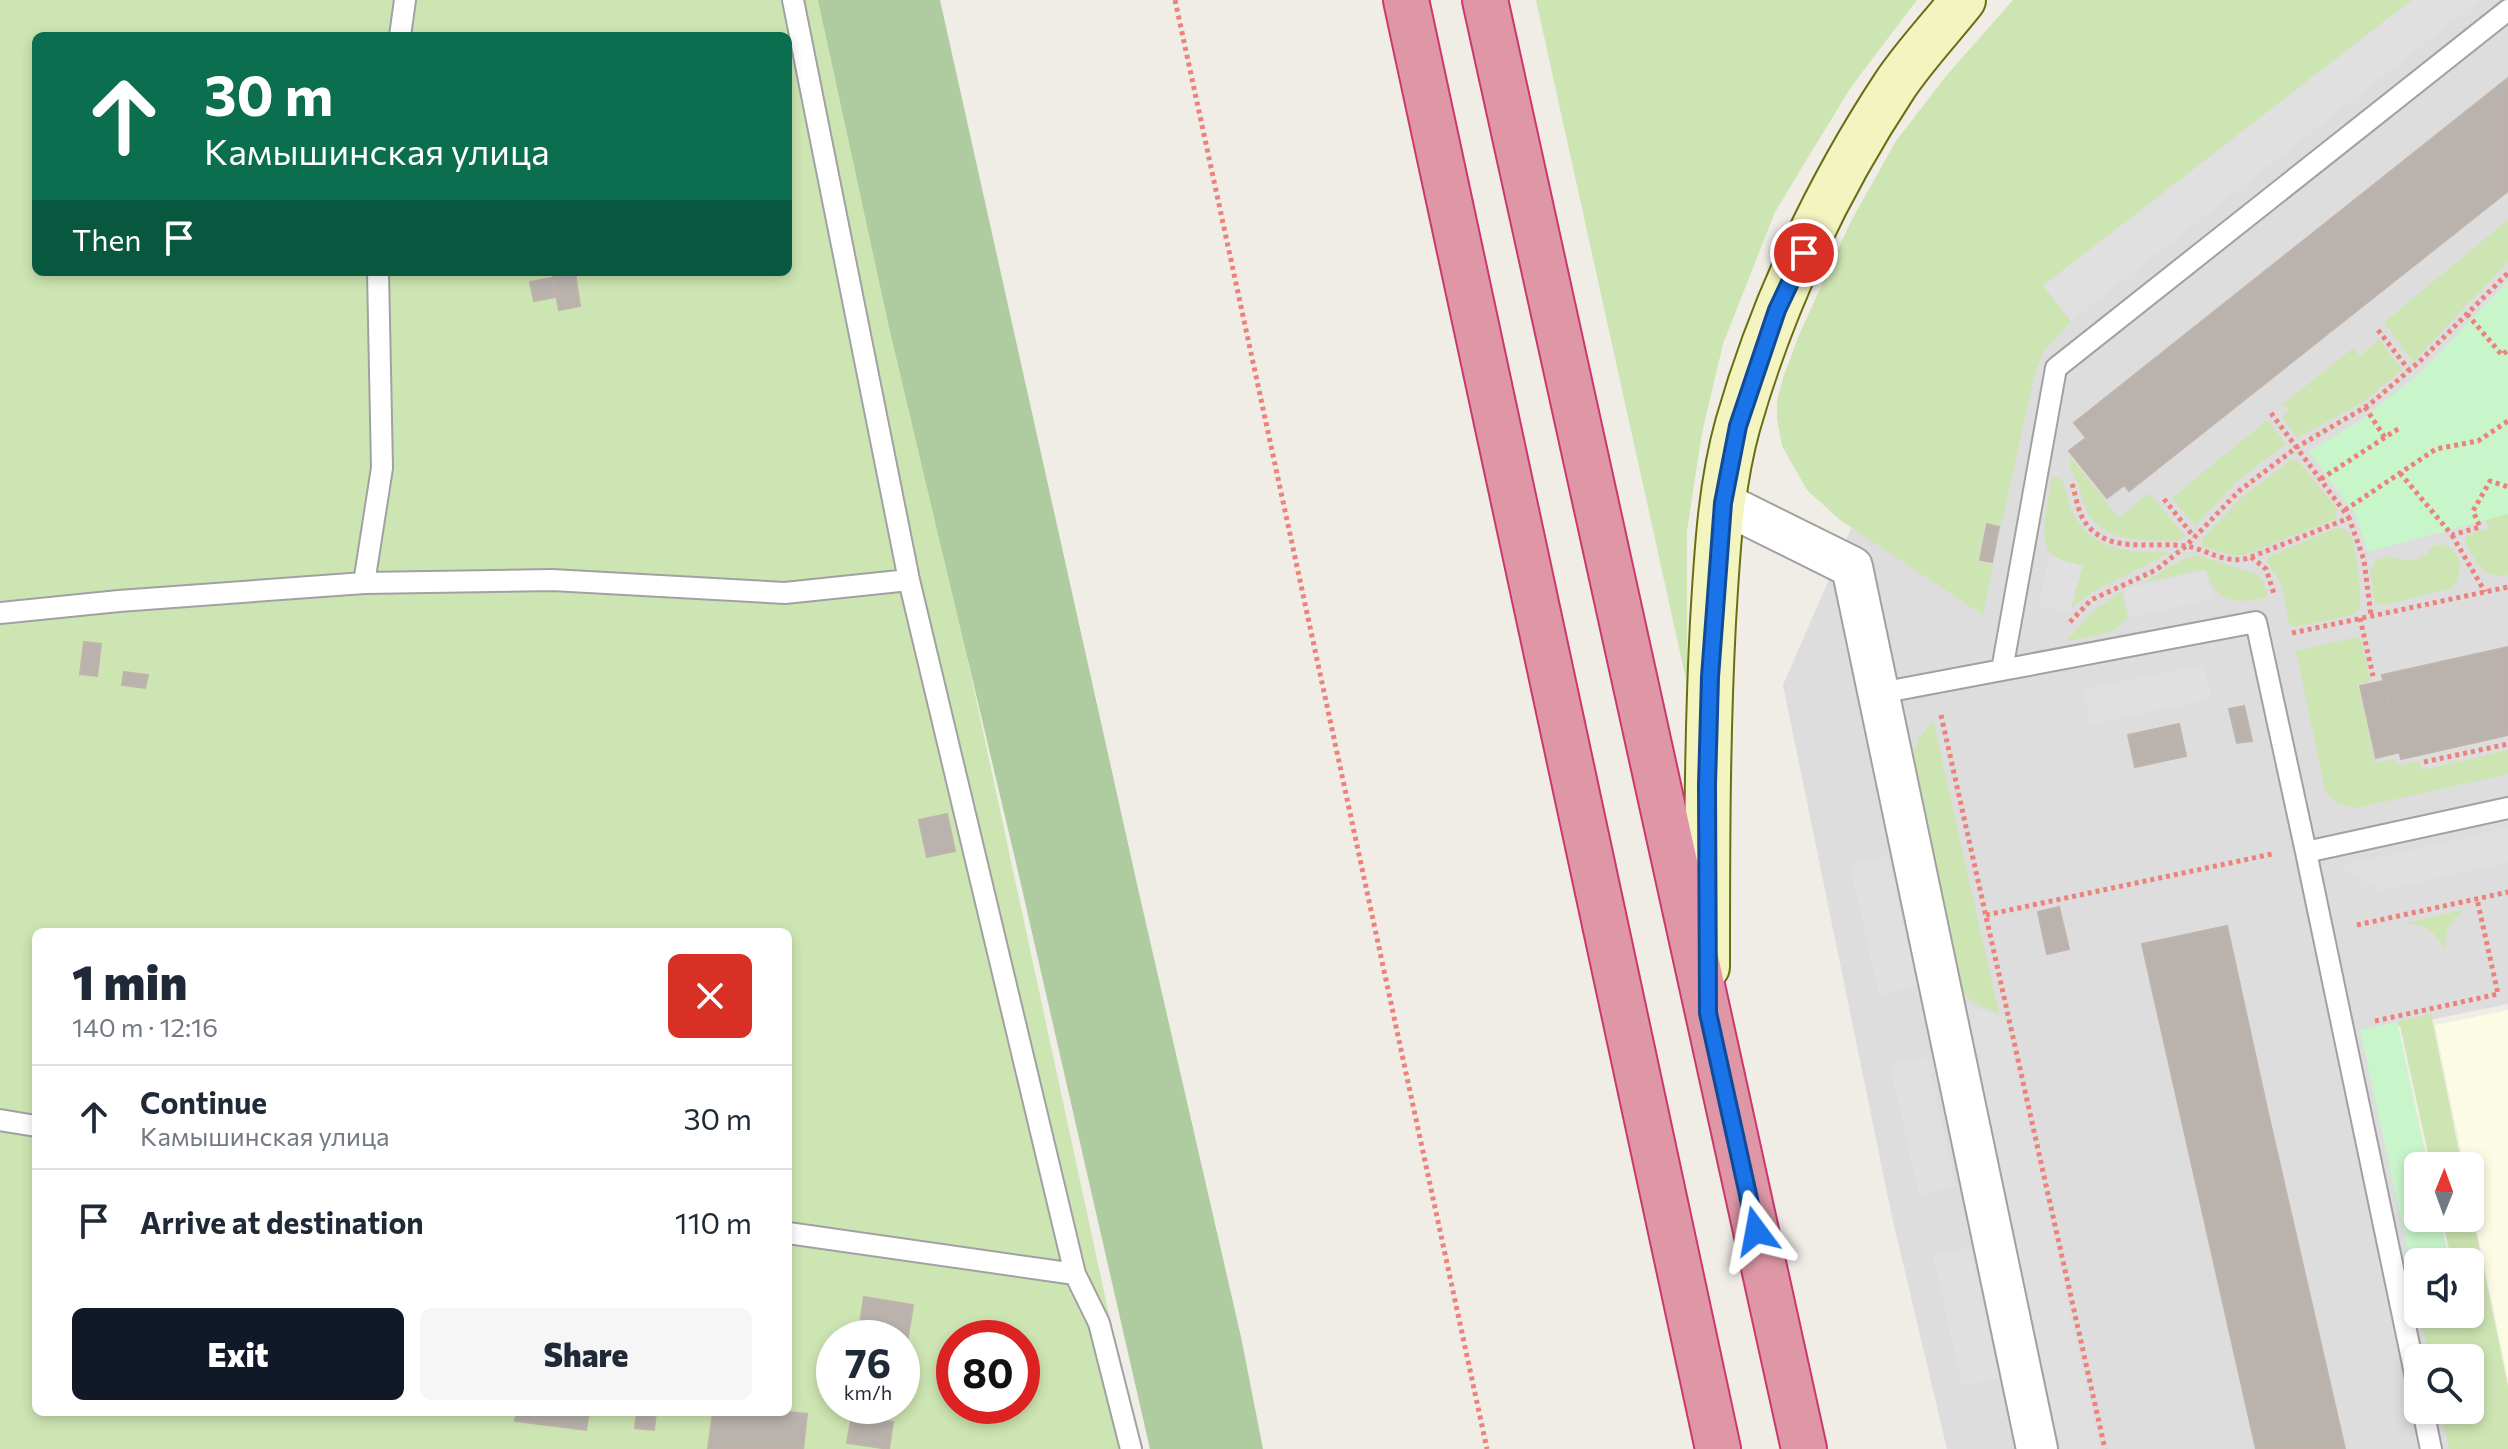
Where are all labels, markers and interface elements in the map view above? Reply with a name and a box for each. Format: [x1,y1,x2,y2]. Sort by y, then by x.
text: 30 m [204,59,333,128]
icon: ahead [72,64,176,168]
text: Камышинская улица [204,128,550,172]
icon: arrive [157,216,201,260]
pin [1770,219,1838,287]
text: Then [72,220,141,257]
icon: arrive [1782,231,1826,275]
text: 1 min [72,951,187,1010]
button: close [668,954,752,1038]
text: 140 m · 12:16 [72,1011,218,1042]
text: Continue [140,1083,267,1120]
icon: ahead [72,1095,116,1139]
text: 30 m [683,1099,752,1136]
text: Камышинская улица [140,1120,390,1151]
north arrow [2404,1152,2484,1232]
map controls [2404,1152,2484,1424]
position arrow [1714,1189,1798,1273]
icon: arrive [72,1199,116,1243]
text: Arrive at destination [140,1203,424,1240]
text: 110 m [675,1203,752,1240]
button: sound [2404,1248,2484,1328]
button: Exit [72,1308,404,1400]
button: Share [420,1308,752,1400]
speed limit sign: 80 [936,1320,1040,1424]
text: 76 [845,1337,891,1386]
button: search [2404,1344,2484,1424]
text: km/h [844,1380,892,1404]

